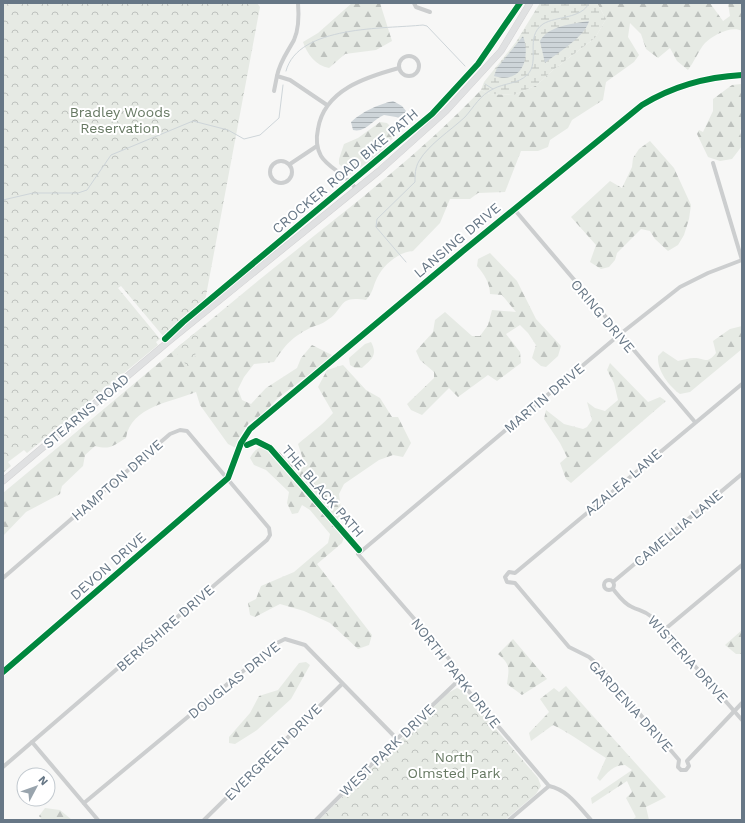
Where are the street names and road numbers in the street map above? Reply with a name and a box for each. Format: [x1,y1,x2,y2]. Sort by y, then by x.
street label: CROCKER ROAD BIKE PATH [269,105,421,237]
street label: LANSING DRIVE [411,199,503,281]
street label: ORING DRIVE [568,276,638,356]
street label: MARTIN DRIVE [501,360,587,436]
street label: STEARNS ROAD [40,370,132,452]
street label: HAMPTON DRIVE [68,436,166,524]
street label: THE BLACK PATH [279,442,367,540]
street label: AZALEA LANE [582,445,665,519]
street label: CAMELLIA LANE [630,486,726,570]
street label: DEVON DRIVE [67,529,149,603]
street label: BERKSHIRE DRIVE [113,581,217,675]
street label: WISTERIA DRIVE [645,612,731,706]
street label: NORTH PARK DRIVE [408,615,504,731]
street label: DOUGLAS DRIVE [185,638,283,722]
street label: GARDENIA DRIVE [586,657,676,755]
street label: EVERGREEN DRIVE [221,700,325,804]
street label: WEST PARK DRIVE [336,701,438,799]

